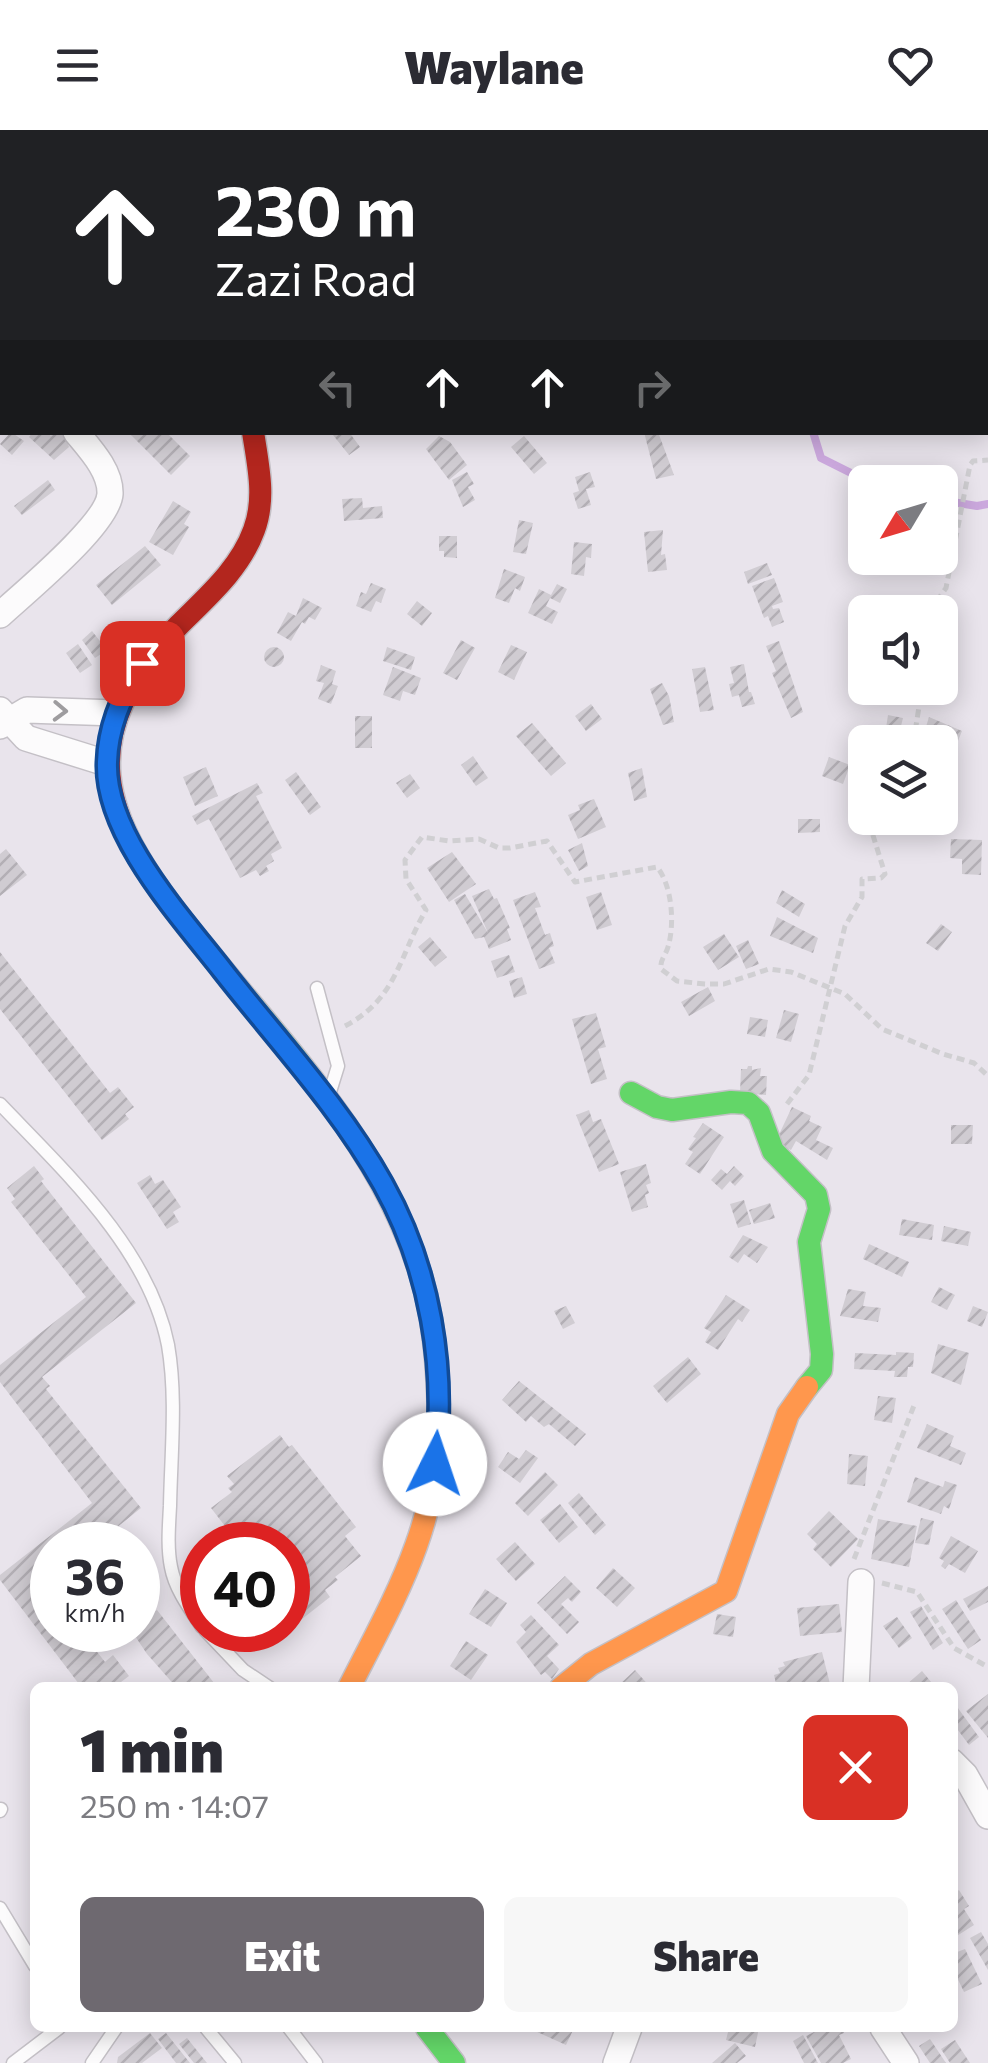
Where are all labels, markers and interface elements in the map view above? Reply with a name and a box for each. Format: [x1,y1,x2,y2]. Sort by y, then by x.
icon: menu [50,38,105,93]
text: Waylane [404,38,584,93]
icon: heart [883,38,938,93]
text: 230 m [215,165,417,250]
icon: ahead [50,170,180,300]
text: Zazi Road [215,250,416,305]
icon: left [310,360,365,415]
icon: ahead [415,360,470,415]
icon: ahead [520,360,575,415]
icon: right [625,360,680,415]
north arrow [848,465,958,575]
map controls [848,465,958,835]
button: sound [848,595,958,705]
pin [100,621,185,706]
icon: arrive [115,636,170,691]
one-way arrow [52,700,68,721]
button: layers [848,725,958,835]
position arrow [383,1412,487,1516]
speed limit sign: 40 [180,1522,310,1652]
text: 36 [65,1544,125,1605]
text: km/h [65,1597,125,1627]
text: 1 min [80,1711,224,1784]
button: close [803,1715,908,1820]
text: 250 m · 14:07 [80,1785,269,1825]
button: Exit [80,1897,484,2012]
button: Share [504,1897,908,2012]

